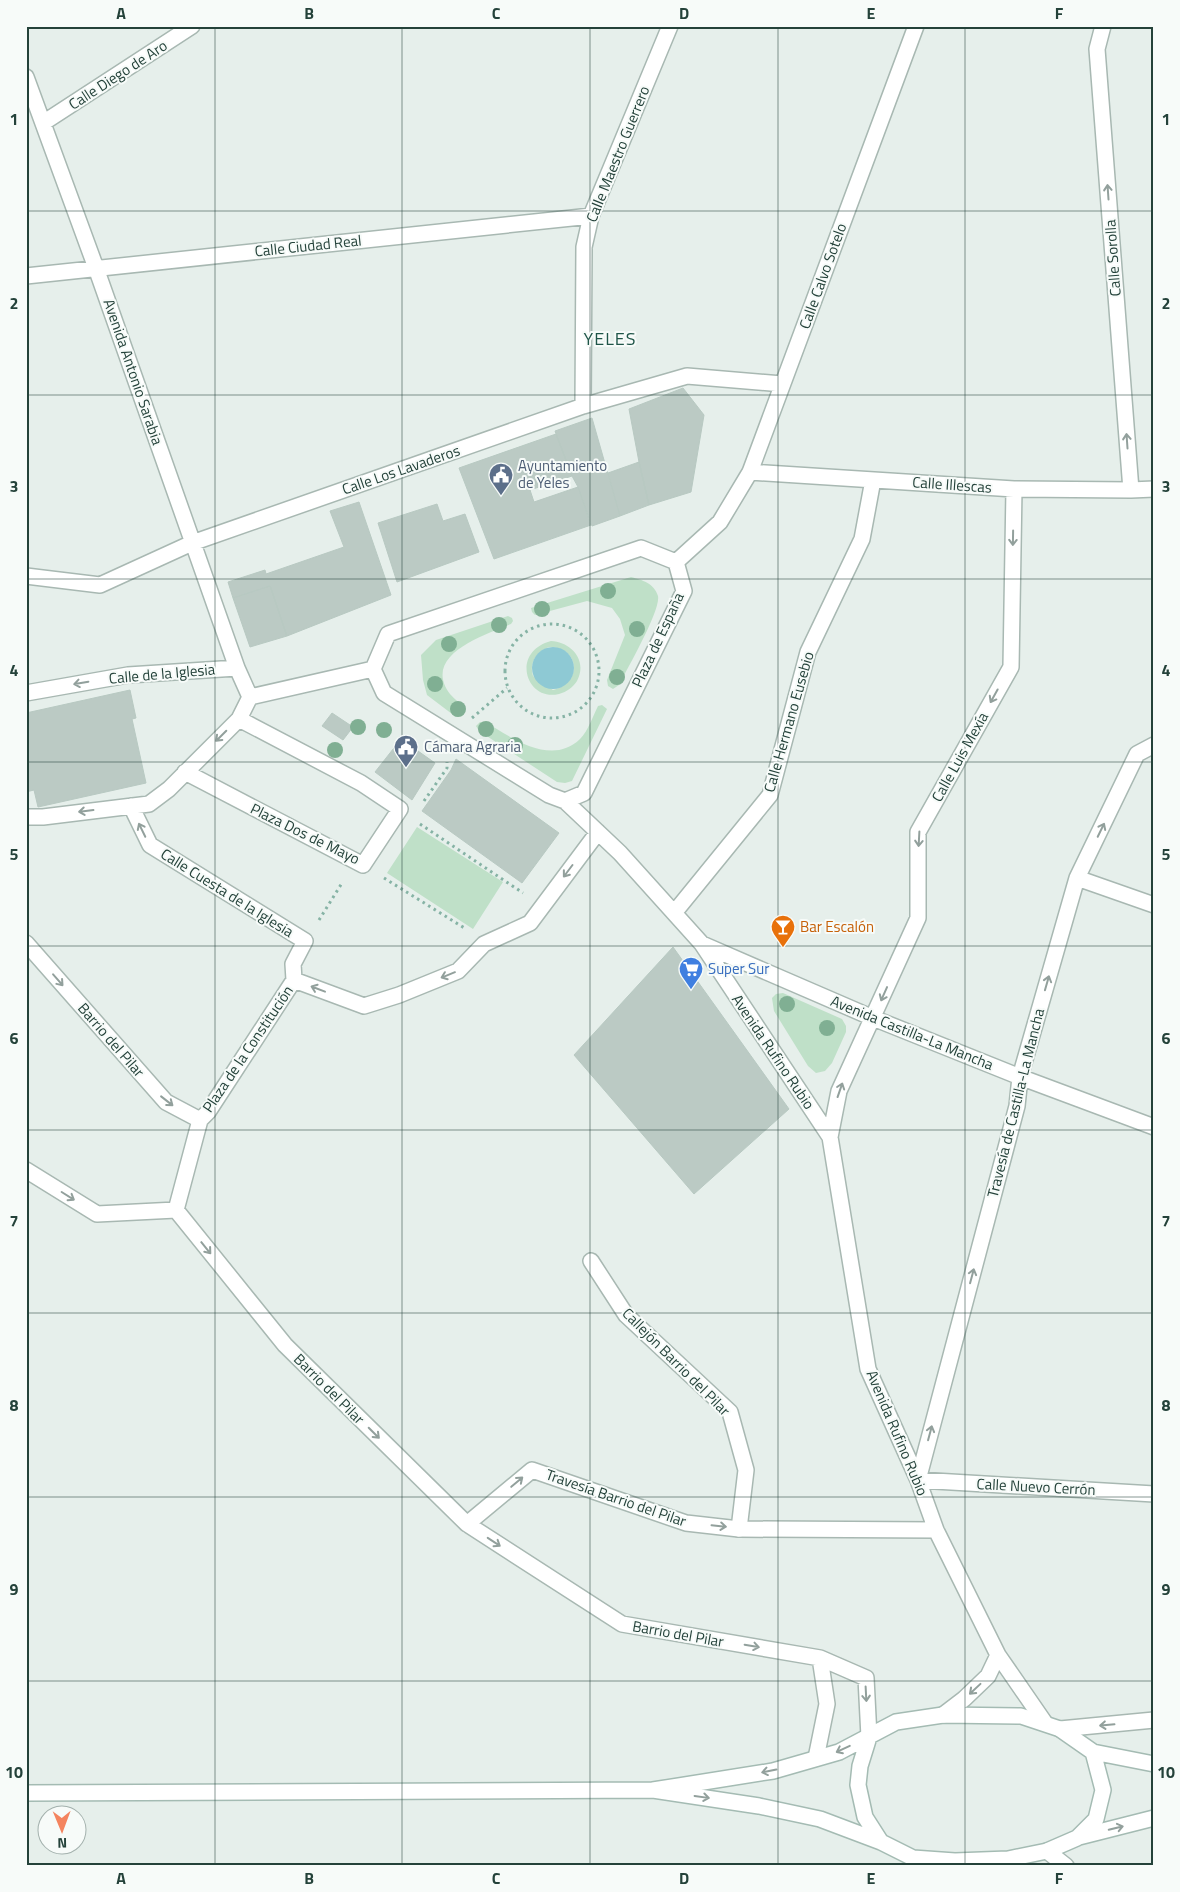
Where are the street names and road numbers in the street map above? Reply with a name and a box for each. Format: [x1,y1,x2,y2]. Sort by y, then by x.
street label: Calle Diego de Aro [64,34,172,115]
street label: Calle Maestro Guerrero [580,82,655,225]
street label: Calle Sorolla [1098,218,1127,297]
street label: Calle Calvo Sotelo [793,220,852,332]
street label: Calle Ciudad Real [253,228,362,263]
street label: Avenida Antonio Sarabia [98,296,169,448]
street label: Calle Los Lavaderos [339,439,463,500]
street label: Calle Illescas [911,470,993,499]
street label: Plaza de España [625,588,690,691]
street label: Calle Hermano Eusebio [757,649,820,795]
street label: Calle de la Iglesia [108,657,217,690]
street label: Calle Luis Mexía [925,707,994,806]
street label: Plaza Dos de Mayo [247,797,364,870]
street label: Calle Cuesta de la Iglesia [156,842,299,943]
street label: Plaza de la Constitución [196,980,299,1117]
street label: Avenida Castilla-La Mancha [827,989,998,1076]
street label: Avenida Rufino Rubio [726,990,821,1114]
street label: Barrio del Pilar [72,997,150,1082]
street label: Travesía de Castilla-La Mancha [981,1005,1050,1200]
street label: Callejón Barrio del Pilar [617,1302,736,1421]
street label: Barrio del Pilar [289,1348,370,1429]
street label: Avenida Rufino Rubio [861,1366,934,1499]
street label: Travesía Barrio del Pilar [543,1463,690,1532]
street label: Calle Nuevo Cerrón [976,1472,1096,1501]
street label: Barrio del Pilar [631,1614,726,1653]

